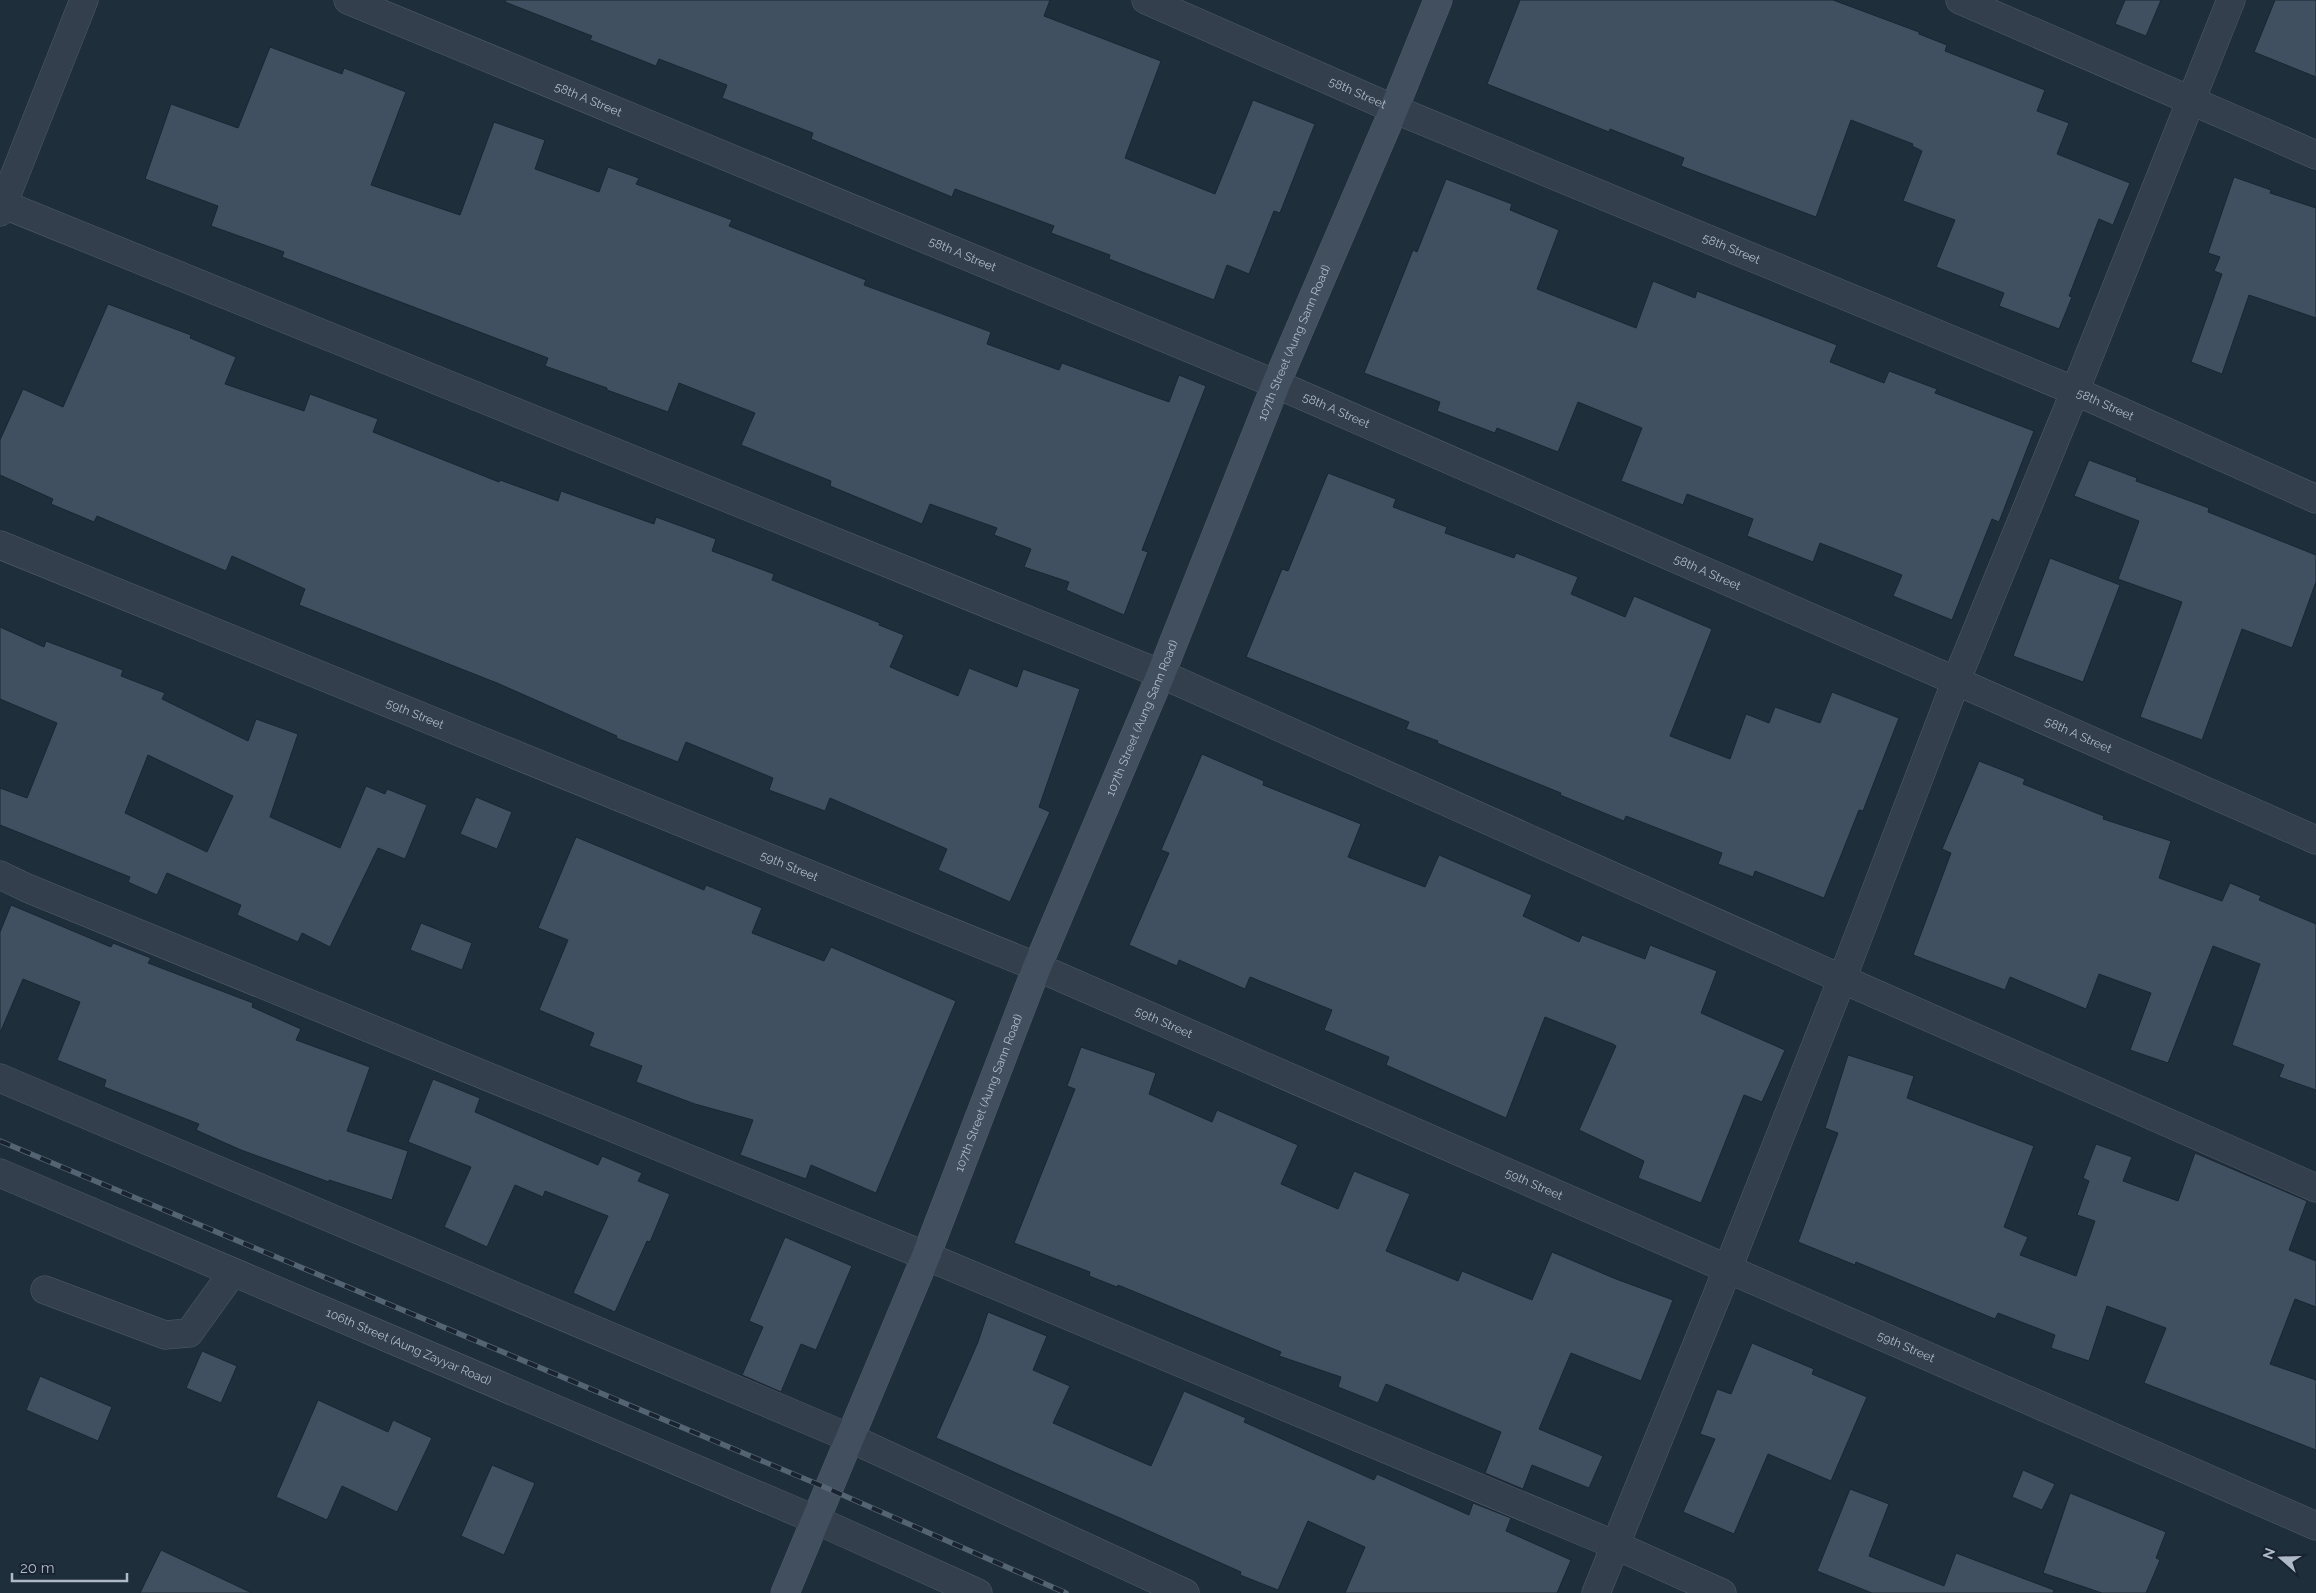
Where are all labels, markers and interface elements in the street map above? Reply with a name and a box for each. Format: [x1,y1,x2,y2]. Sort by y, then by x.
street label: 58th Street [1327,74,1388,112]
street label: 58th A Street [553,79,624,120]
street label: 58th Street [1700,231,1762,267]
street label: 58th A Street [927,234,998,274]
street label: 107th Street (Aung Sann Road) [1255,263,1333,423]
street label: 58th Street [2074,386,2136,423]
street label: 58th A Street [1301,390,1372,431]
street label: 58th A Street [1672,552,1743,593]
street label: 107th Street (Aung Sann Road) [1103,638,1181,798]
street label: 59th Street [384,696,446,732]
street label: 58th A Street [2043,714,2114,756]
street label: 59th Street [758,848,820,884]
street label: 59th Street [1133,1004,1195,1041]
street label: 107th Street (Aung Sann Road) [952,1012,1025,1174]
street label: 59th Street [1503,1166,1565,1203]
street label: 106th Street (Aung Zayyar Road) [324,1305,493,1388]
street label: 59th Street [1875,1328,1937,1365]
north arrow [2256,1533,2306,1583]
text: N [2259,1546,2278,1561]
scale bar [12,1550,128,1582]
text: 20 m [20,1559,55,1577]

